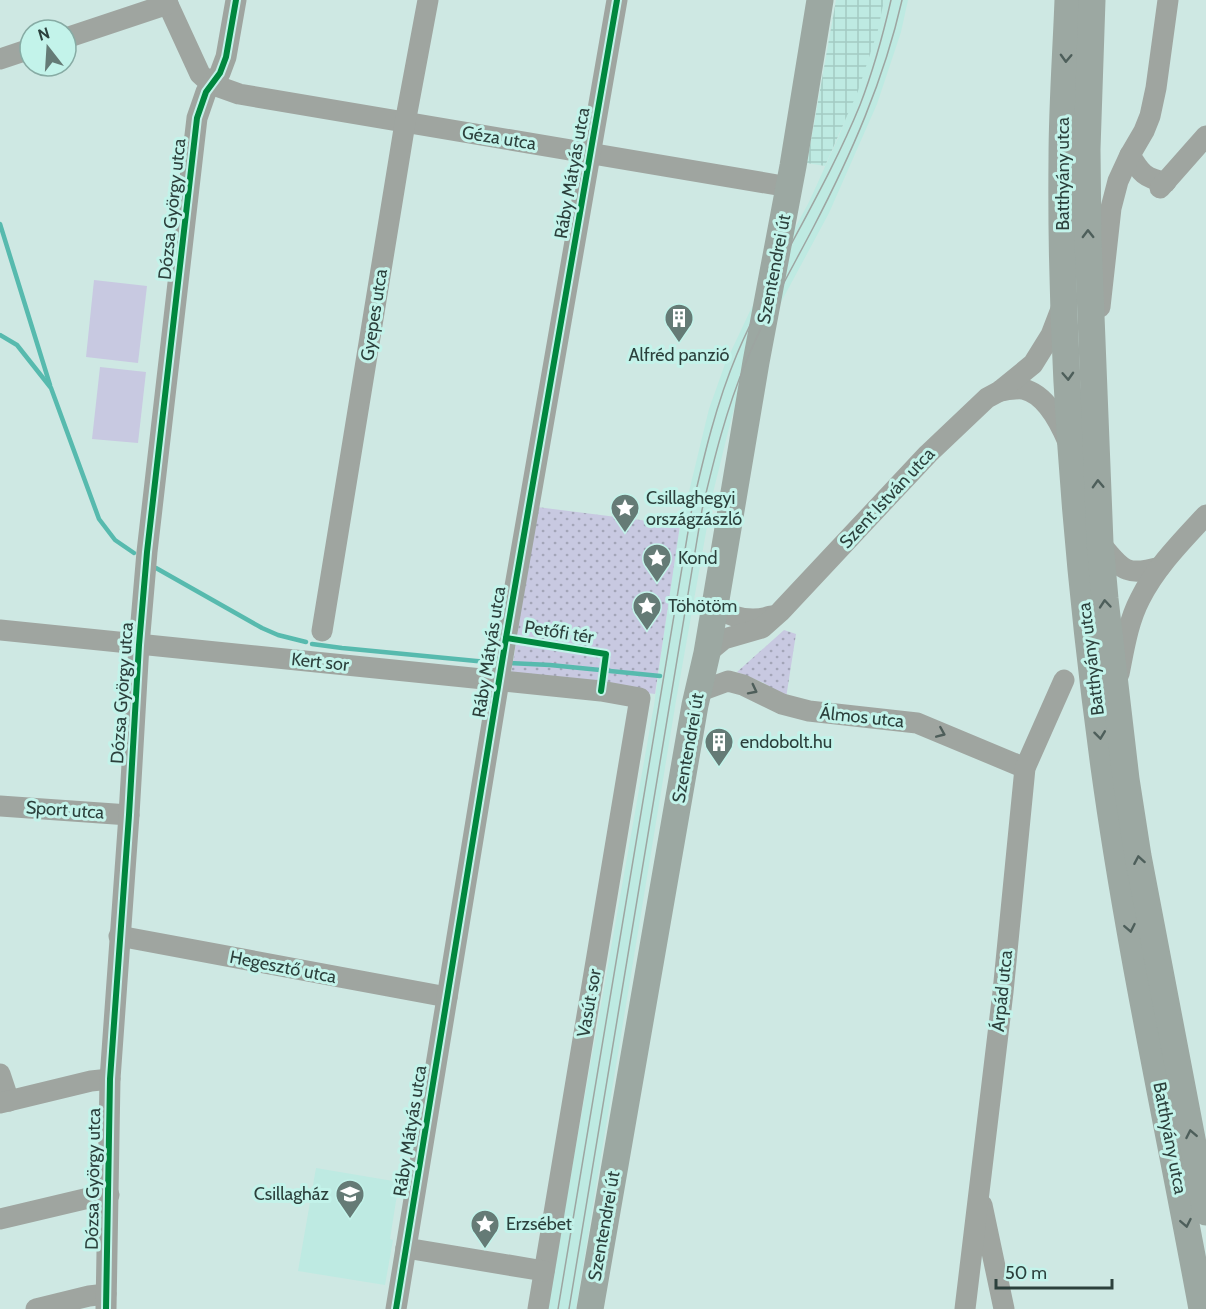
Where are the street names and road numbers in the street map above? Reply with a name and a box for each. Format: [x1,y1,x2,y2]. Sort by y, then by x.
street label: Ráby Mátyás utca [550,105,594,240]
street label: Batthyány utca [1052,117,1074,231]
street label: Géza utca [460,121,538,155]
street label: Dózsa György utca [154,137,190,281]
street label: Szentendrei út [753,212,795,326]
street label: Gyepes utca [356,267,392,363]
street label: Szent István utca [835,443,939,553]
street label: Ráby Mátyás utca [468,584,510,719]
street label: Batthyány utca [1073,601,1109,717]
street label: Petőfi tér [523,616,596,648]
street label: Dózsa György utca [106,621,138,765]
street label: Kert sor [290,648,350,676]
street label: Szentendrei út [668,691,708,805]
street label: Álmos utca [819,702,906,732]
street label: Sport utca [25,796,105,824]
street label: Hegesztő utca [228,946,338,988]
street label: Árpád utca [987,949,1017,1033]
street label: Vasút sor [572,967,606,1039]
street label: Ráby Mátyás utca [389,1063,431,1198]
street label: Batthyány utca [1148,1080,1192,1196]
street label: Dózsa György utca [81,1108,105,1250]
street label: Szentendrei út [584,1169,624,1283]

